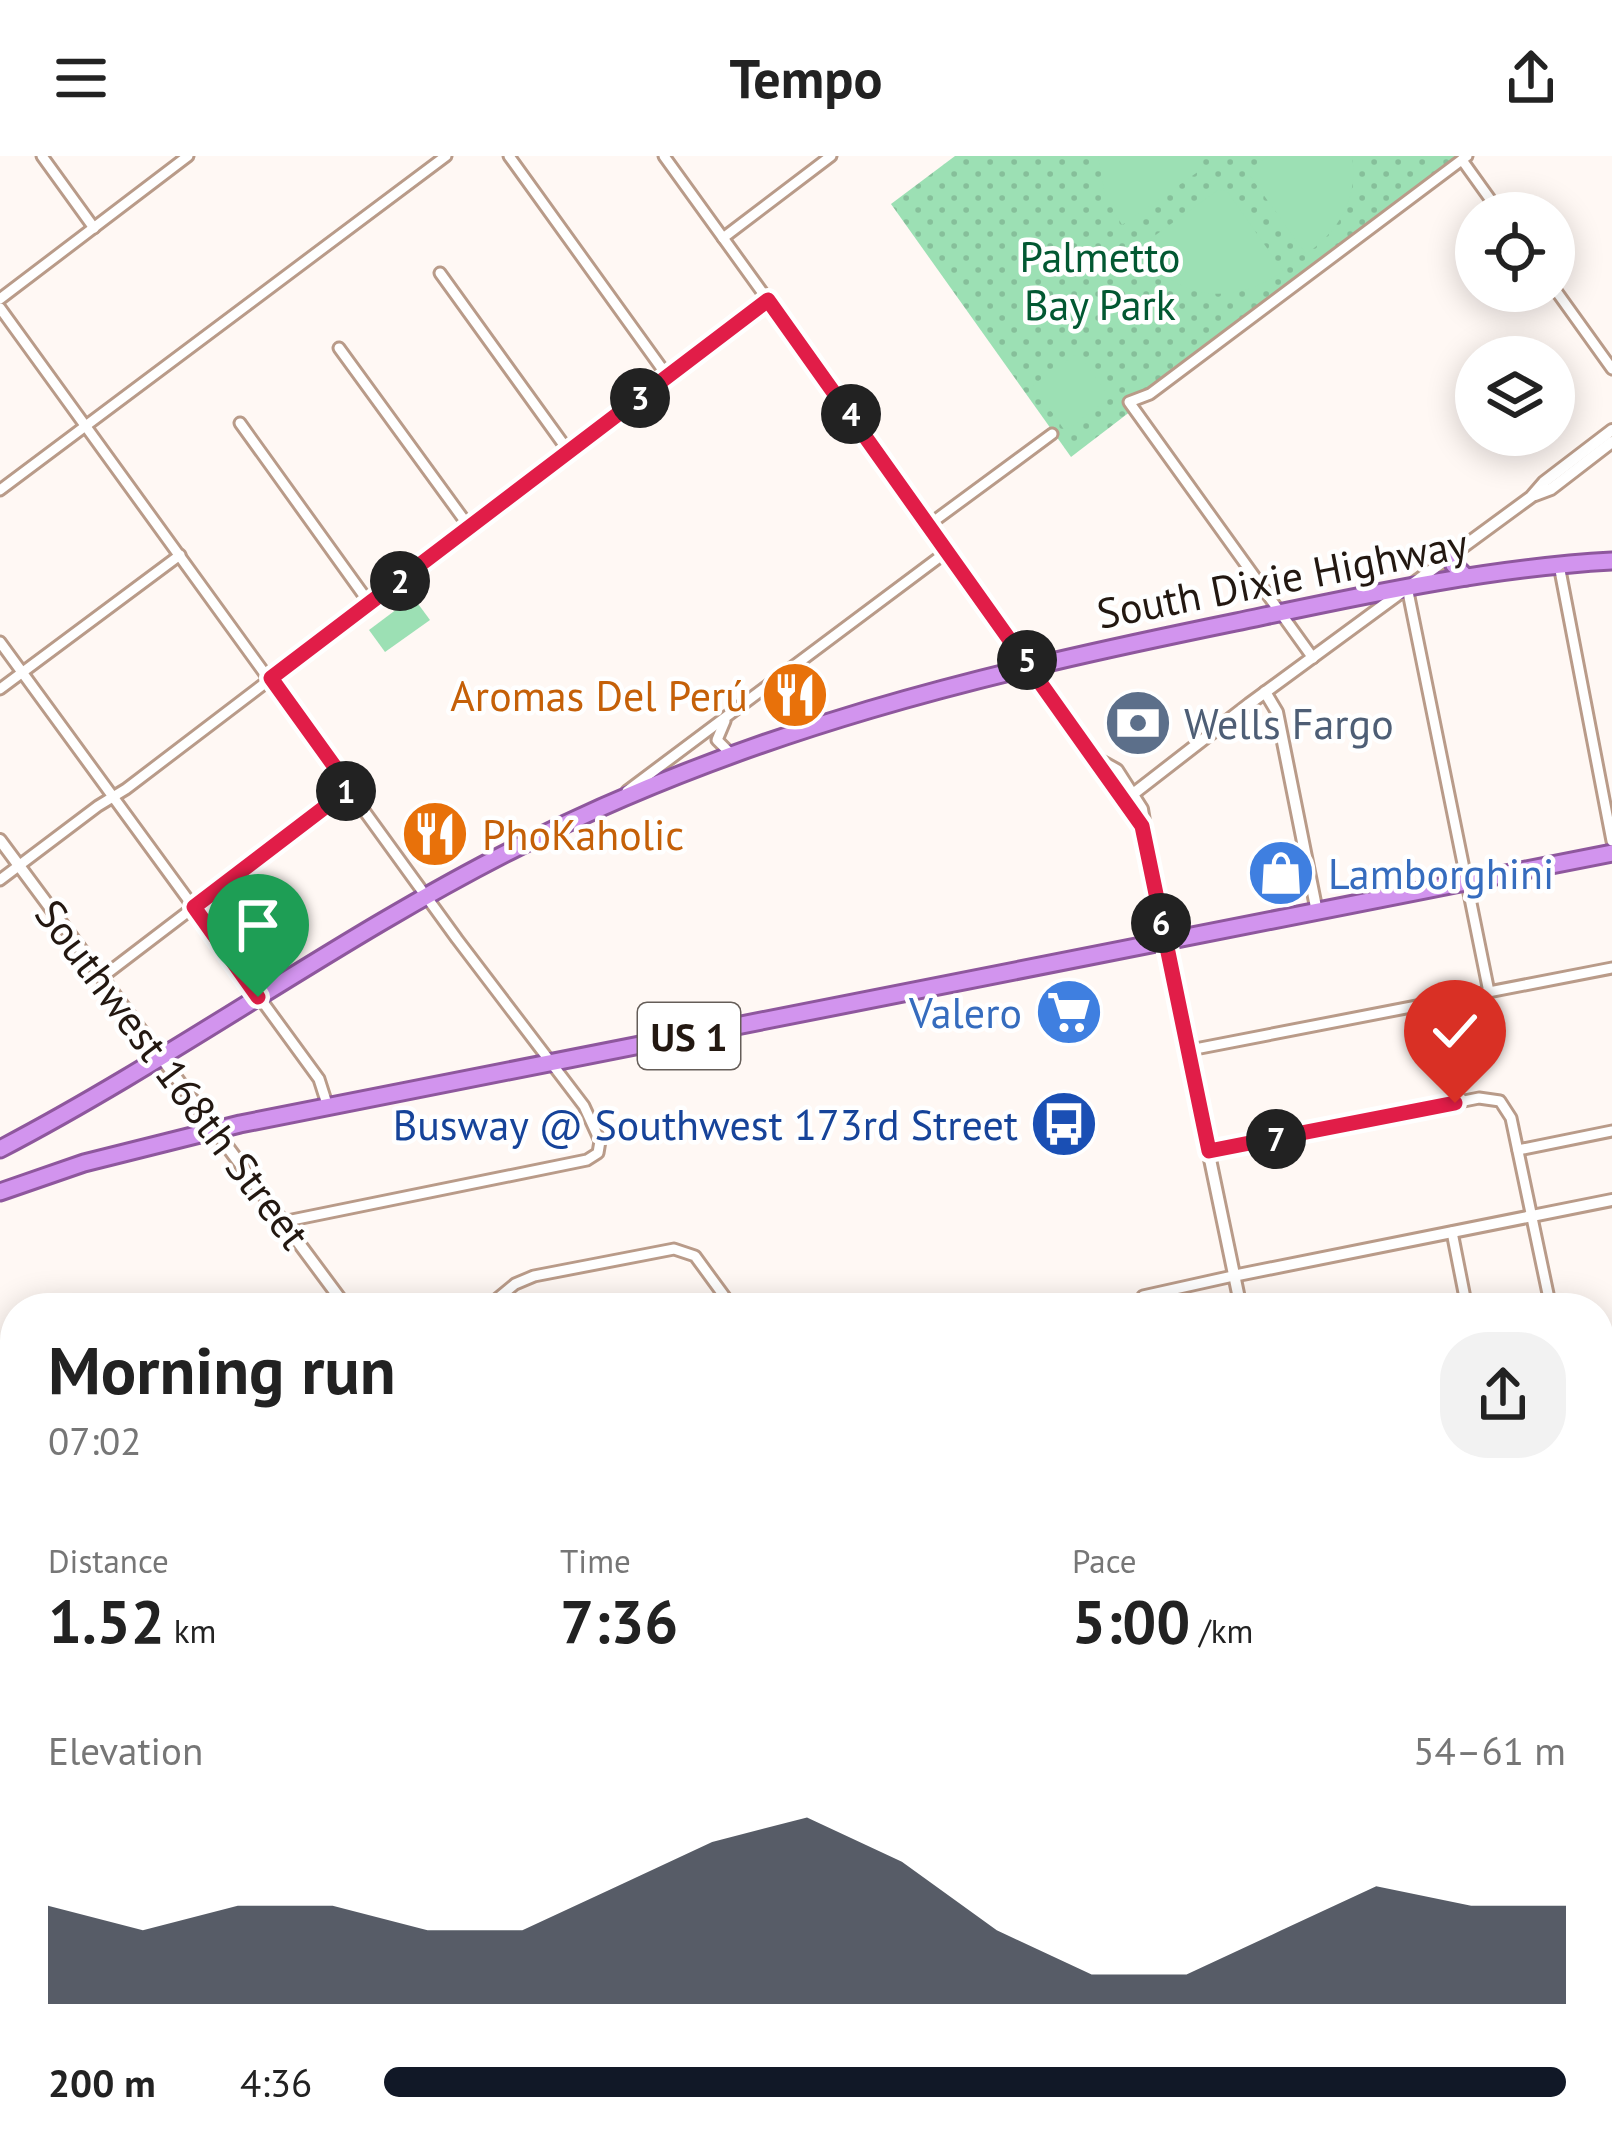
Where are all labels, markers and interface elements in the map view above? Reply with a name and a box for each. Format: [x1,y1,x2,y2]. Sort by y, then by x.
text: Tempo [730,43,882,113]
icon: menu [48,45,114,111]
icon: share [1498,45,1564,111]
map controls [1455,192,1575,456]
button: locate [1455,192,1575,312]
park label: Palmetto Bay Park [1019,229,1181,332]
button: layers [1455,336,1575,456]
pin: 3 [610,368,670,428]
text: 3 [631,376,649,419]
pin: 4 [821,384,881,444]
text: 4 [842,392,860,435]
street label: South Dixie Highway [1092,515,1472,641]
pin: 2 [370,551,430,611]
text: 2 [391,559,409,602]
pin: 5 [997,630,1057,690]
text: 5 [1018,638,1036,681]
restaurant icon: Aromas Del Perú [760,660,830,730]
place label: Aromas Del Perú [450,668,748,723]
bank icon: Wells Fargo [1103,688,1173,758]
place label: Wells Fargo [1184,696,1394,751]
pin: 1 [316,761,376,821]
text: 1 [337,769,355,812]
restaurant icon: PhoKaholic [400,799,470,869]
place label: PhoKaholic [482,807,684,862]
shop icon: Lamborghini [1246,838,1316,908]
place label: Lamborghini [1328,846,1554,901]
pin [207,874,309,997]
street label: Southwest 168th Street [23,888,323,1260]
icon: arrive [225,892,291,958]
pin: 6 [1131,893,1191,953]
text: 6 [1152,901,1170,944]
supermarket icon: Valero [1034,977,1104,1047]
pin [1404,980,1506,1103]
place label: Valero [908,985,1022,1040]
icon: check [1422,998,1488,1064]
road number: US 1 [638,1003,740,1069]
bus stop icon: Busway @ Southwest 173rd Street [1029,1089,1099,1159]
place label: Busway @ Southwest 173rd Street [393,1097,1018,1152]
pin: 7 [1246,1109,1306,1169]
text: 7 [1267,1117,1285,1160]
text: Morning run [48,1327,396,1412]
button: share [1440,1332,1566,1458]
text: 07:02 [48,1415,142,1466]
text: Distance [48,1539,169,1582]
text: Time [560,1539,631,1582]
text: Pace [1072,1539,1137,1582]
text: 1.52 [48,1582,165,1660]
text: 7:36 [560,1582,678,1660]
text: 5:00 [1072,1582,1190,1660]
text: km [165,1609,216,1652]
text: /km [1190,1609,1253,1652]
text: Elevation [48,1725,203,1776]
text: 54–61 m [1413,1725,1566,1776]
text: 200 m [48,2057,156,2108]
text: 4:36 [240,2057,312,2108]

